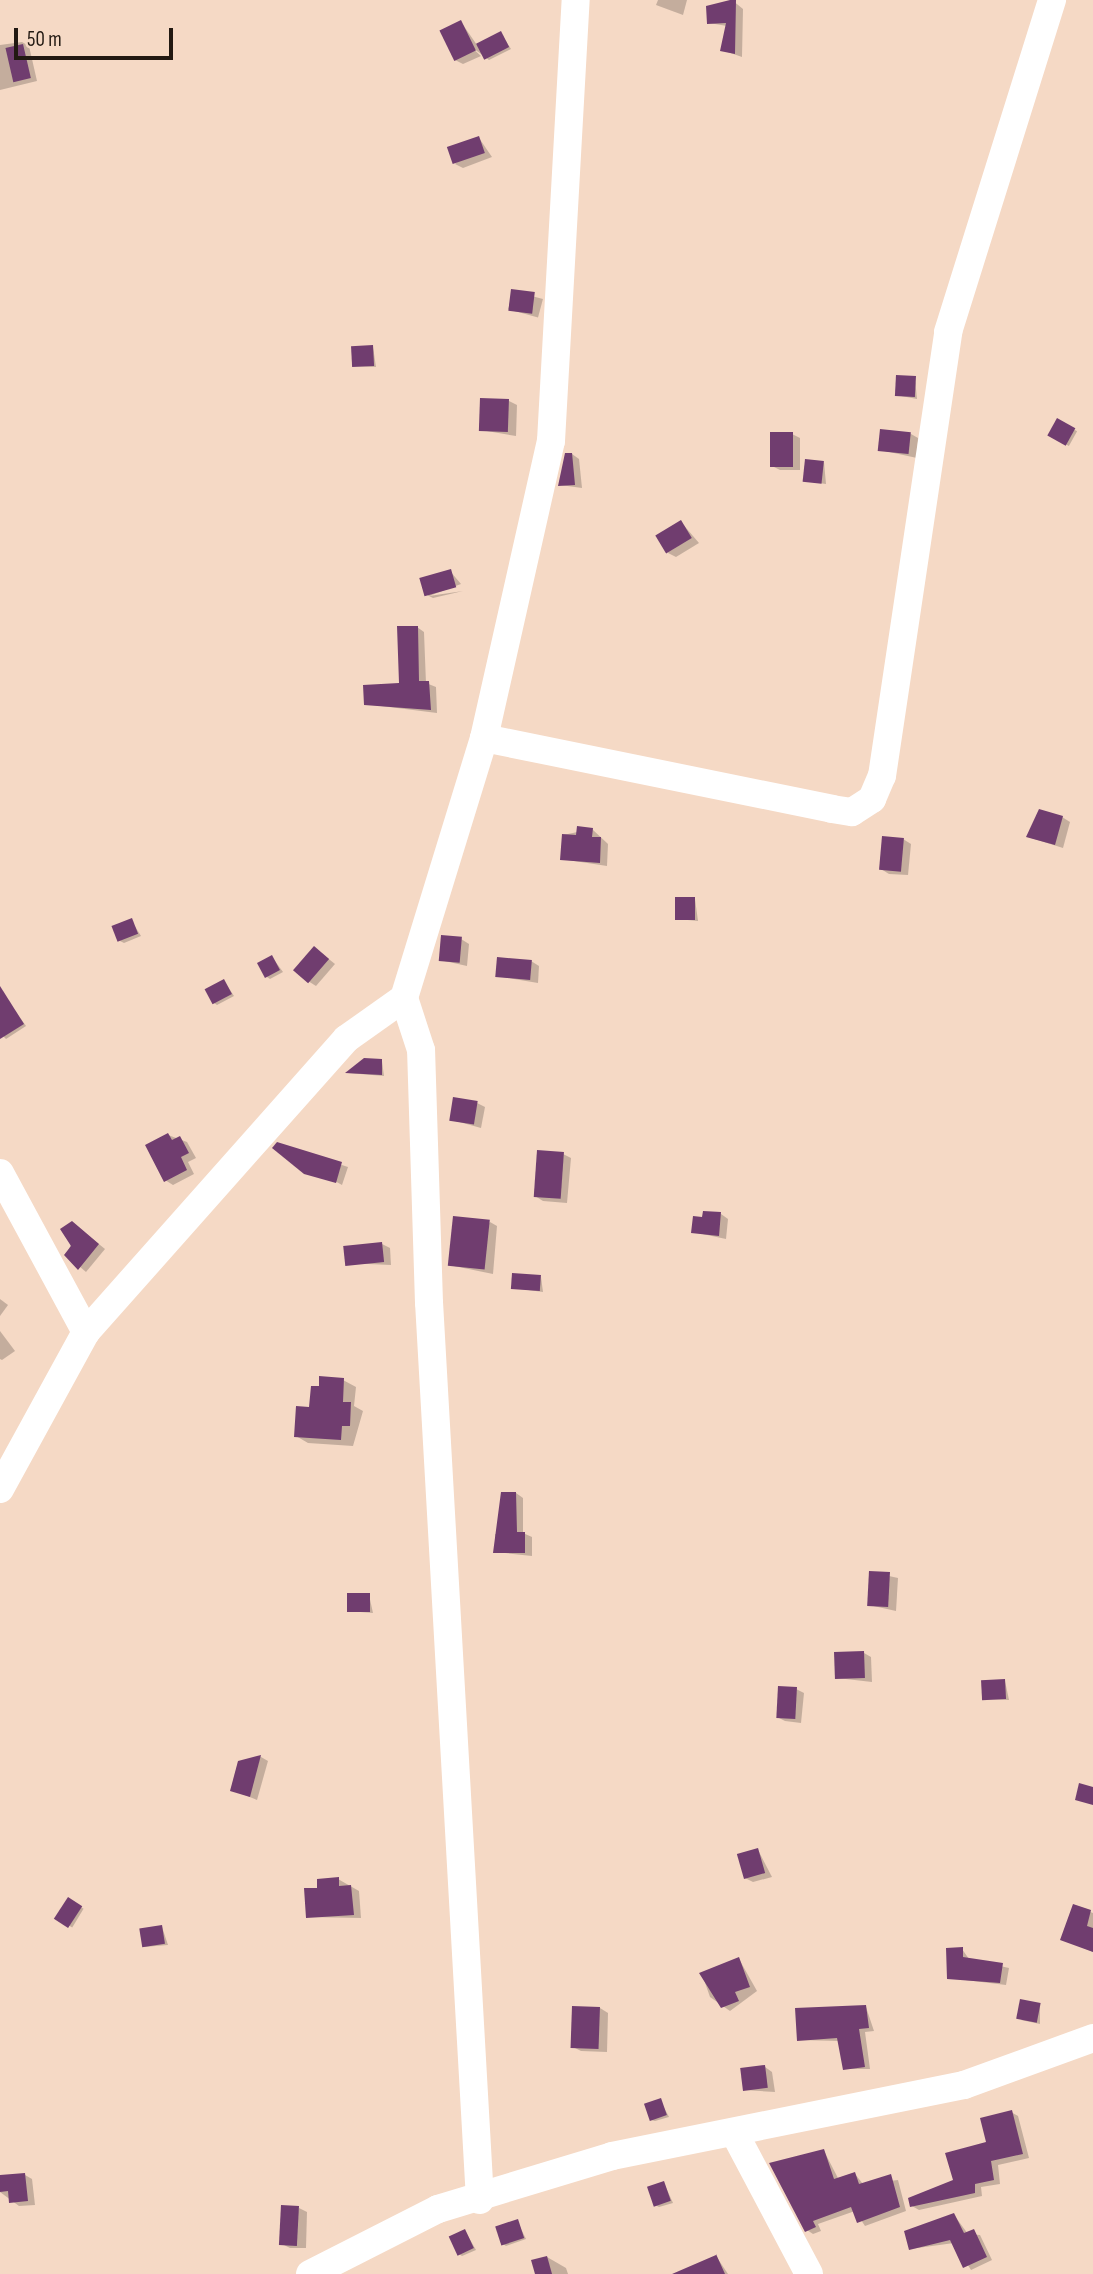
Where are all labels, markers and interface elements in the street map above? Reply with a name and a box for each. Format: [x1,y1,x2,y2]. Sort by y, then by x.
scale bar [18,14,177,58]
text: 50 m [27,27,62,52]

